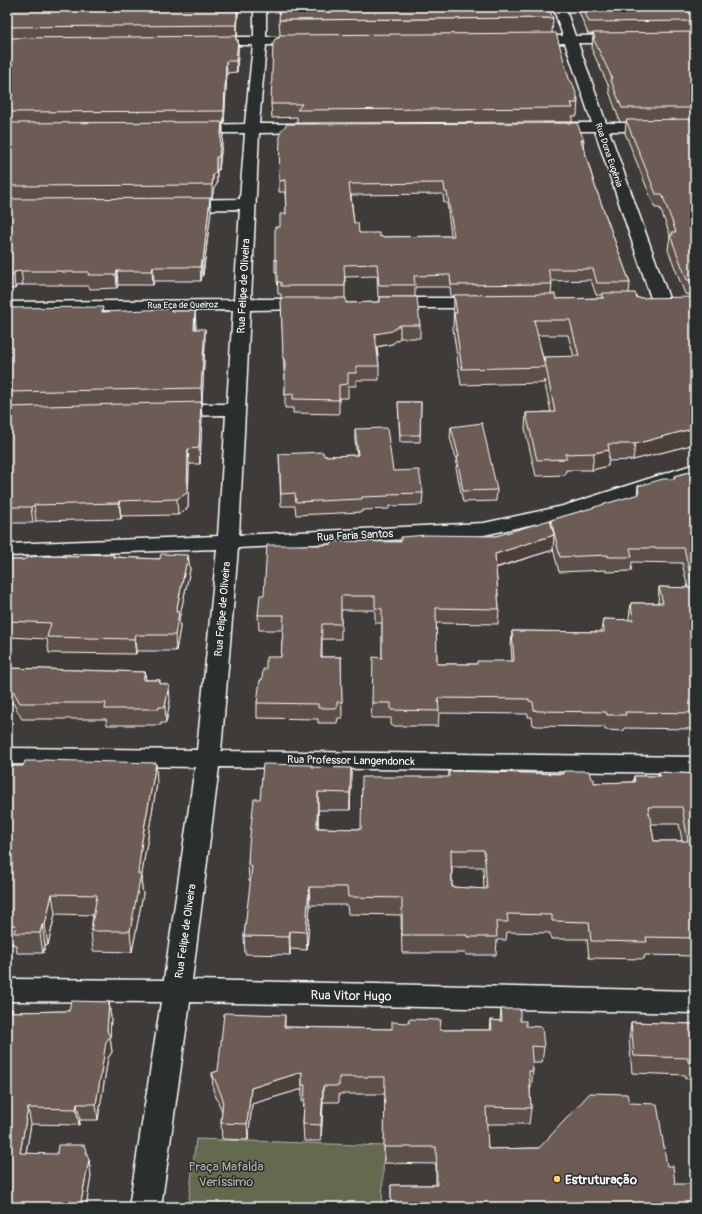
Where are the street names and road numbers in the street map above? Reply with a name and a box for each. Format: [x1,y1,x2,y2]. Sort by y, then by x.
street label: Rua Dona Eugênia [592,122,625,189]
street label: Rua Felipe de Oliveira [235,238,252,334]
street label: Rua Eça de Queiroz [147,299,219,312]
street label: Rua Faria Santos [317,527,394,544]
street label: Rua Felipe de Oliveira [212,561,233,657]
street label: Rua Professor Langendonck [287,753,415,768]
street label: Rua Felipe de Oliveira [172,883,199,979]
street label: Rua Vitor Hugo [310,987,392,1005]

